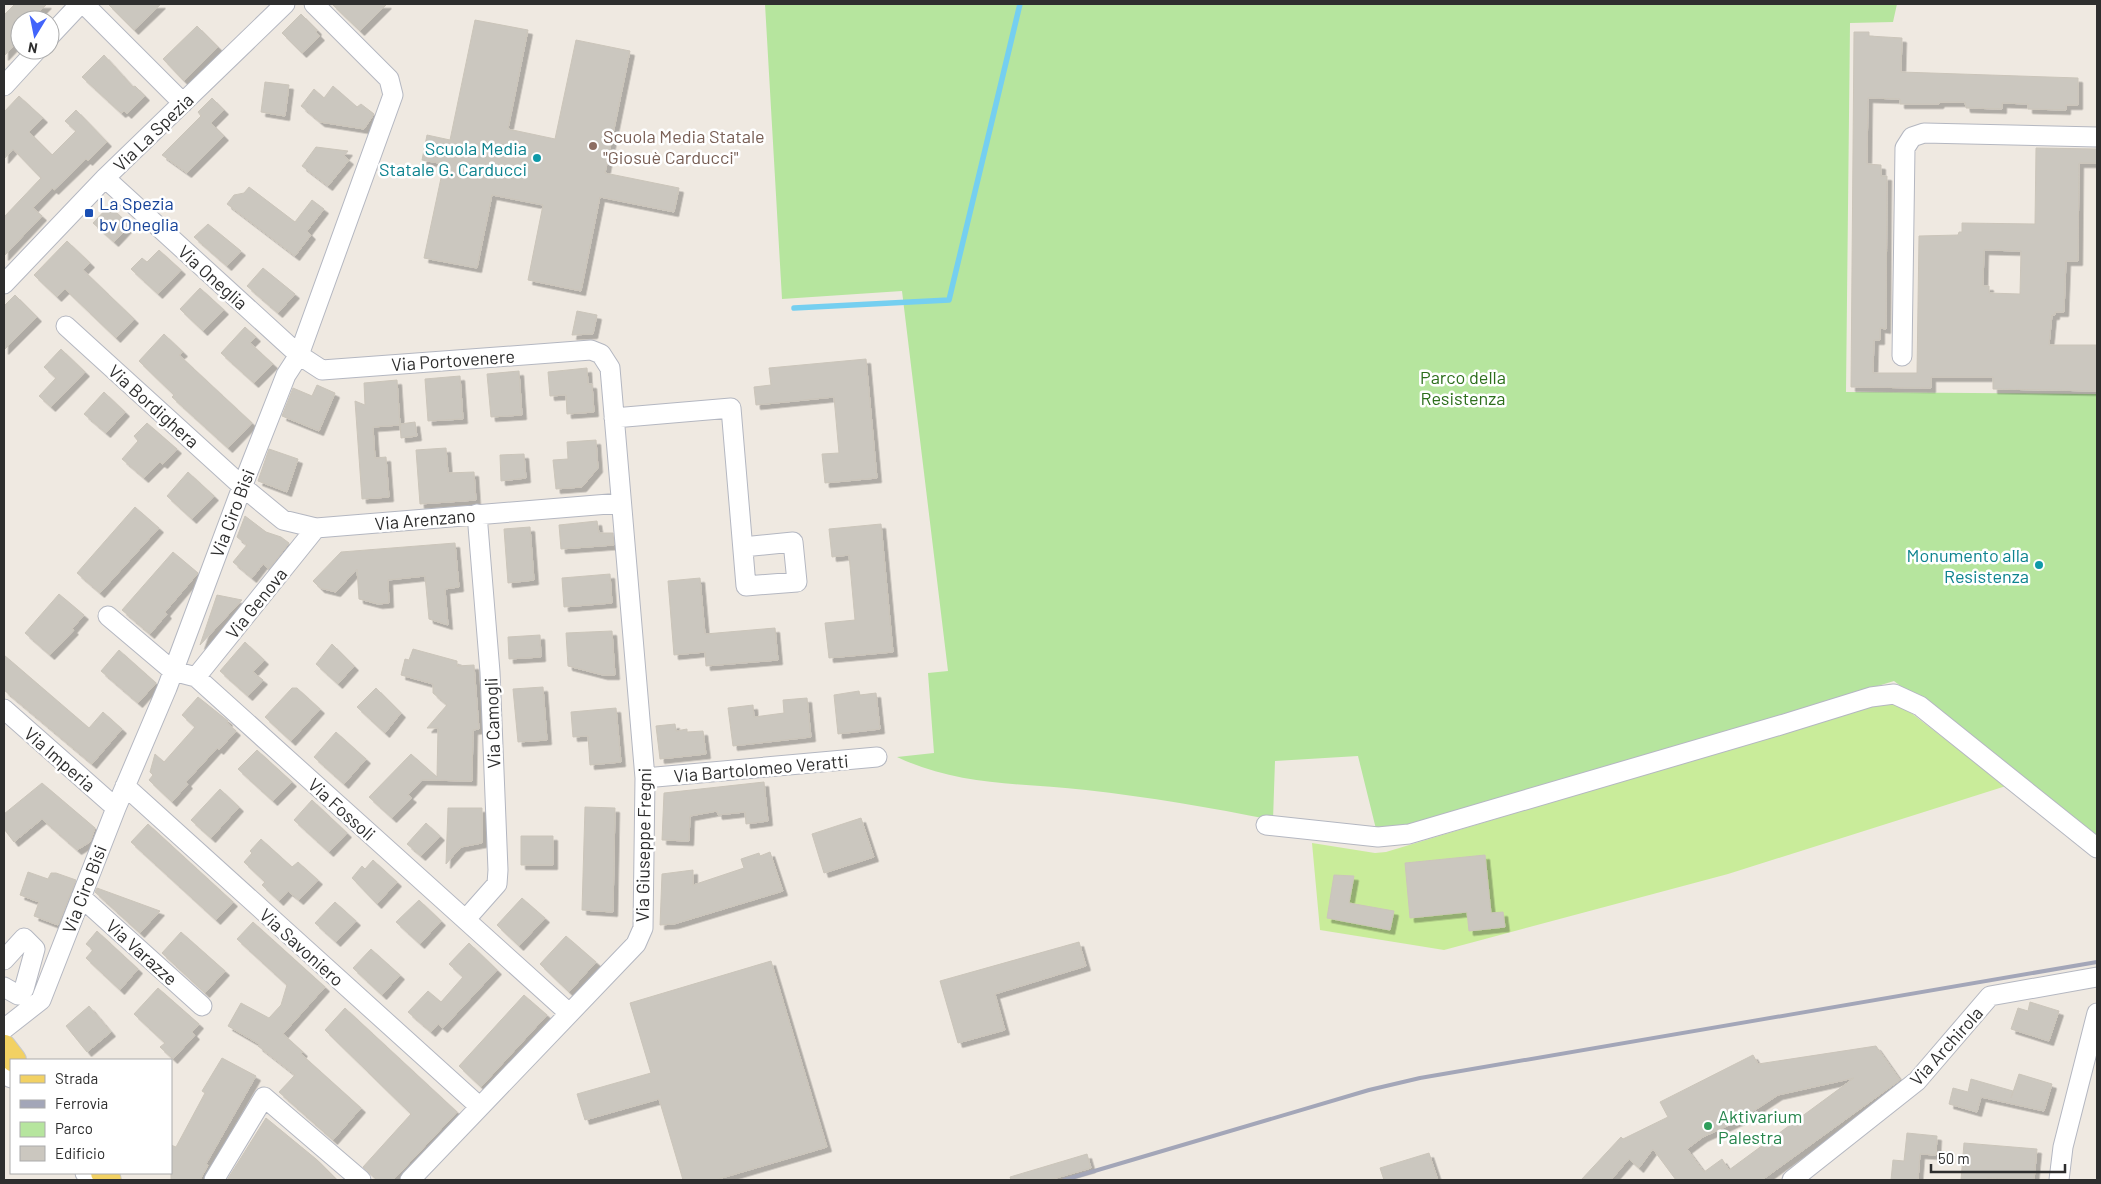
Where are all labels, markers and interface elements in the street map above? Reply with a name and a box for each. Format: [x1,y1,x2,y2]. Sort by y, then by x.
north arrow [10,10,60,60]
text: N [27,39,39,57]
street label: Via La Spezia [108,88,198,176]
place label: Scuola Media Statale "Giosuè Carducci" [603,125,765,168]
place label: Scuola Media Statale G. Carducci [379,137,527,180]
marker: Scuola Media Statale "Giosuè Carducci" [587,140,599,152]
marker: Scuola Media Statale G. Carducci [531,152,543,164]
place label: La Spezia bv Oneglia [99,192,179,235]
marker: La Spezia bv Oneglia [83,207,95,219]
street label: Via Oneglia [174,240,252,314]
street label: Via Portovenere [391,345,515,375]
street label: Via Bordighera [104,360,204,452]
park label: Parco della Resistenza [1420,366,1506,409]
street label: Via Ciro Bisi [205,466,259,560]
street label: Via Arenzano [374,504,476,534]
place label: Monumento alla Resistenza [1907,544,2029,587]
marker: Monumento alla Resistenza [2033,559,2045,571]
street label: Via Genova [221,563,291,643]
street label: Via Camogli [479,677,505,769]
street label: Via Imperia [20,722,100,796]
street label: Via Bartolomeo Veratti [673,749,849,787]
street label: Via Giuseppe Fregni [631,768,655,922]
street label: Via Fossoli [304,773,380,845]
street label: Via Ciro Bisi [57,842,111,936]
street label: Via Savoniero [255,903,349,991]
street label: Via Varazze [102,914,182,990]
street label: Via Archirola [1905,1002,1987,1090]
legend [10,1059,172,1174]
text: Strada [55,1069,98,1087]
text: Ferrovia [55,1094,108,1112]
place label: Aktivarium Palestra [1718,1105,1802,1148]
text: Parco [55,1119,93,1137]
marker: Aktivarium Palestra [1702,1120,1714,1132]
scale bar [1931,1142,2065,1174]
text: Edificio [55,1144,105,1162]
text: 50 m [1938,1149,1970,1167]

